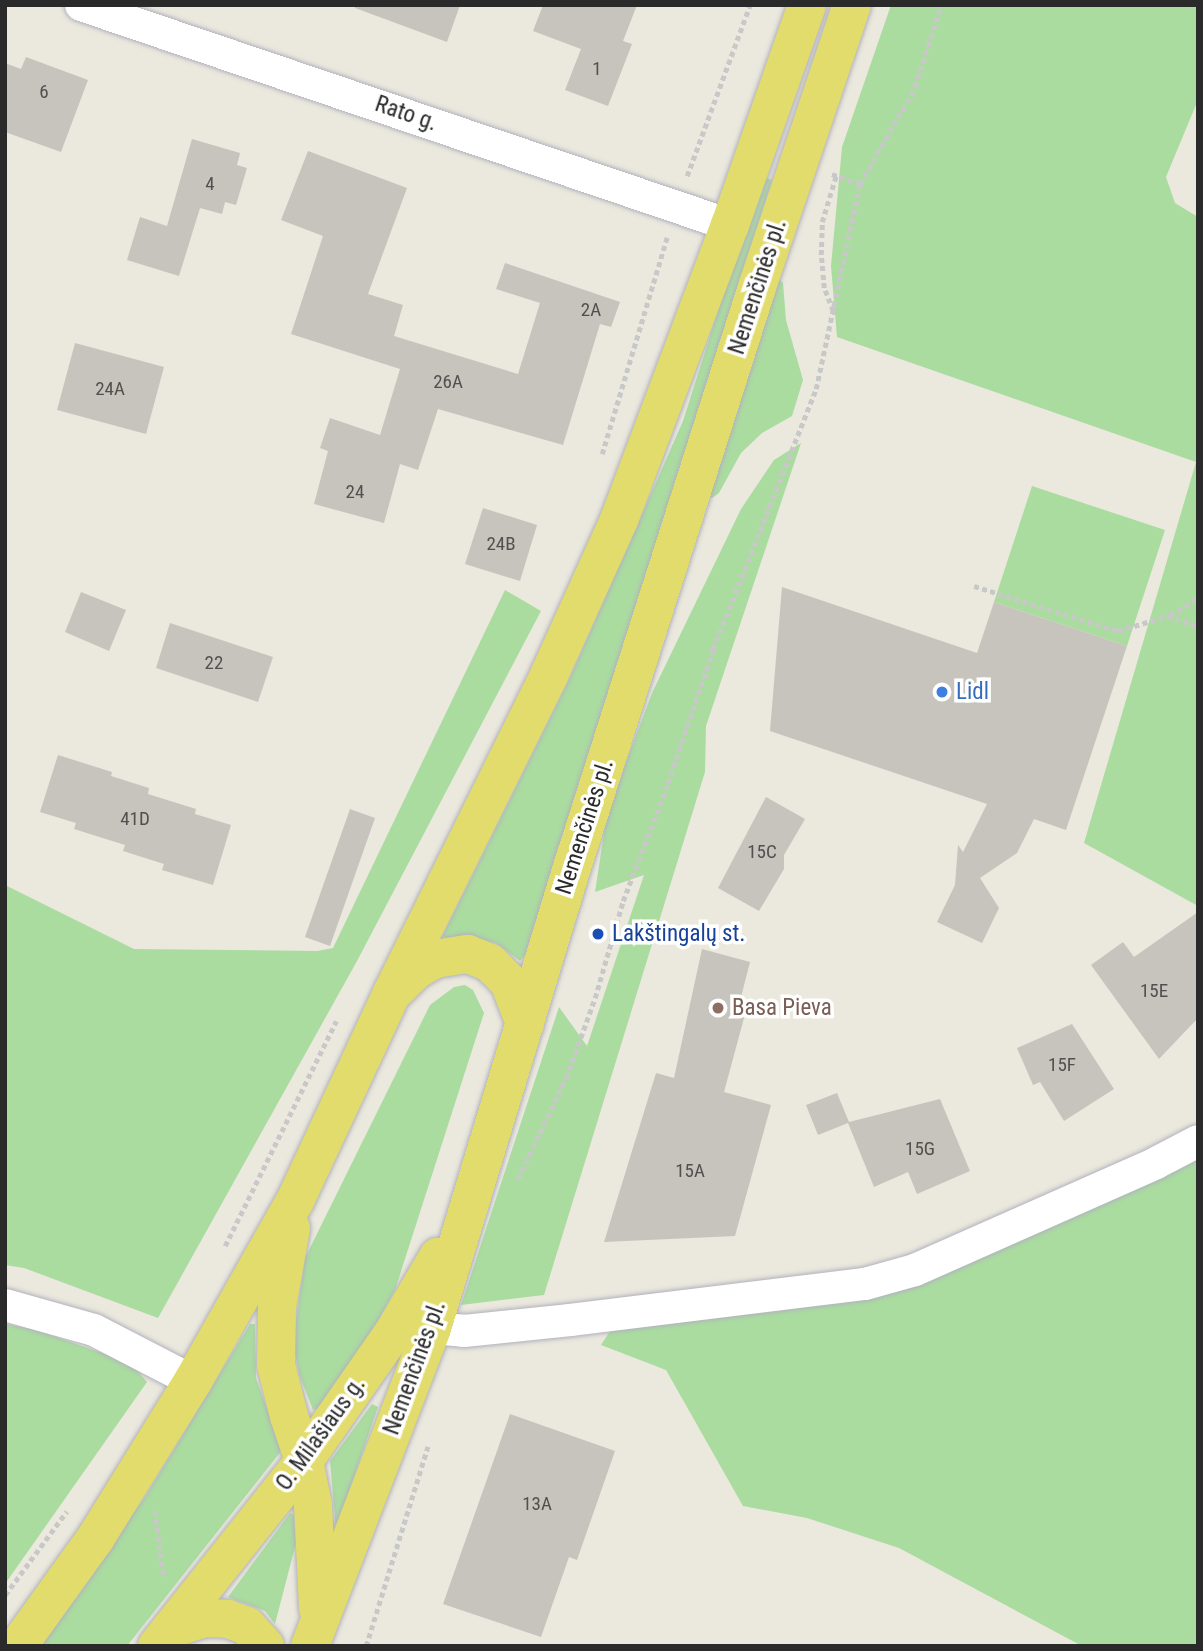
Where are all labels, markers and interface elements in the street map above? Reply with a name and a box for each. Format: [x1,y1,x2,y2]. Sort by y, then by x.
house number: 1 [592,58,602,80]
house number: 6 [39,81,49,103]
street label: Rato g. [371,91,441,137]
house number: 4 [205,173,215,195]
street label: Nemenčinės pl. [723,216,793,358]
house number: 2A [581,299,601,321]
house number: 26A [433,371,463,393]
house number: 24A [95,378,125,400]
house number: 24 [346,481,364,503]
house number: 24B [486,533,516,555]
house number: 22 [205,652,223,674]
place label: Lidl [956,678,989,706]
marker: Lidl [934,684,950,700]
street label: Nemenčinės pl. [550,756,620,898]
house number: 41D [120,808,150,830]
house number: 15C [747,841,777,863]
place label: Lakštingalų st. [612,920,745,948]
marker: Lakštingalų st. [590,926,606,942]
house number: 15E [1140,980,1168,1002]
place label: Basa Pieva [732,994,832,1022]
marker: Basa Pieva [710,1000,726,1016]
house number: 15F [1048,1054,1076,1076]
house number: 15G [905,1138,935,1160]
house number: 15A [675,1160,705,1182]
street label: Nemenčinės pl. [378,1297,452,1439]
street label: O. Milašiaus g. [270,1372,372,1496]
house number: 13A [522,1493,552,1515]

